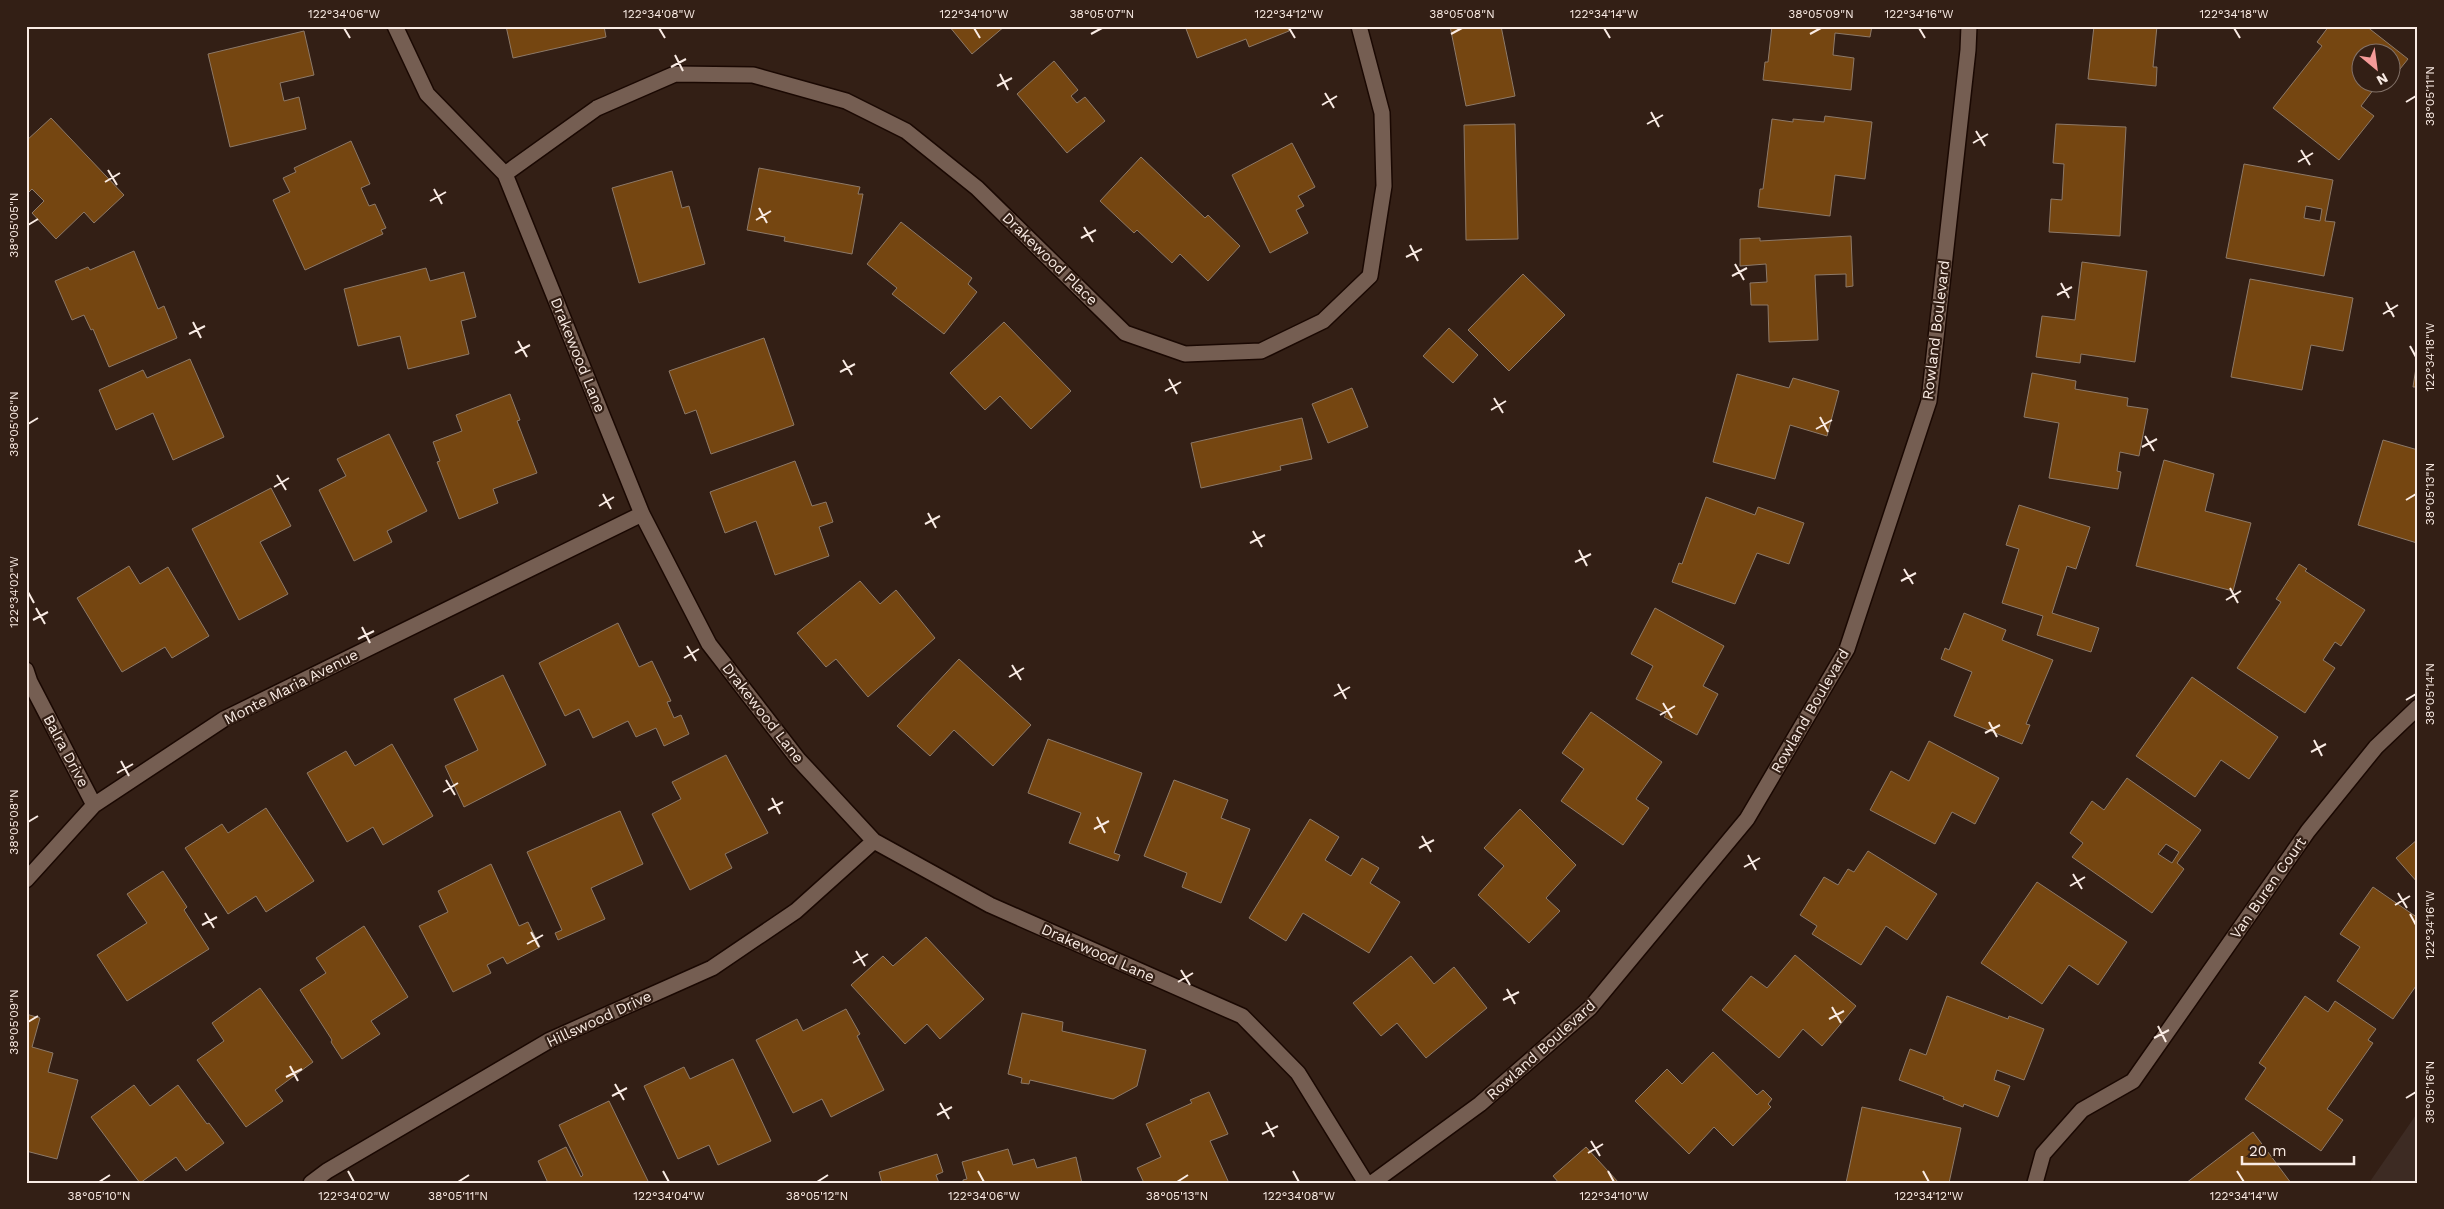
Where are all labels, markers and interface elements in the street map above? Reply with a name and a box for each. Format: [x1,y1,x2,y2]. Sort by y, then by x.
text: 122°34'06"W [308,7,380,21]
text: 122°34'08"W [623,7,695,21]
text: 122°34'10"W [939,7,1009,21]
text: 38°05'07"N [1070,7,1134,21]
text: 122°34'12"W [1255,7,1324,21]
text: 38°05'08"N [1429,7,1495,21]
text: 122°34'14"W [1570,7,1639,21]
text: 38°05'09"N [1788,7,1854,21]
text: 122°34'16"W [1884,7,1954,21]
text: 122°34'18"W [2199,7,2269,21]
north arrow [2352,42,2402,92]
text: 38°05'11"N [2423,66,2437,126]
text: N [2374,70,2391,89]
text: 38°05'05"N [7,192,21,258]
street label: Drakewood Place [998,209,1102,309]
street label: Rowland Boulevard [1919,259,1953,401]
street label: Drakewood Lane [547,295,609,415]
text: 122°34'18"W [2423,322,2437,392]
text: 38°05'06"N [7,391,21,457]
text: 38°05'13"N [2423,463,2437,525]
text: 122°34'02"W [7,556,21,628]
street label: Monte Maria Avenue [221,645,361,729]
street label: Rowland Boulevard [1767,646,1853,776]
street label: Drakewood Lane [718,659,808,767]
text: 38°05'14"N [2423,663,2437,725]
street label: Balra Drive [39,712,93,790]
text: 38°05'08"N [7,789,21,855]
street label: Van Buren Court [2226,833,2310,942]
text: 122°34'16"W [2423,890,2437,960]
street label: Drakewood Lane [1039,920,1157,986]
street label: Hillswood Drive [544,987,654,1051]
text: 38°05'09"N [7,989,21,1055]
street label: Rowland Boulevard [1483,996,1599,1104]
text: 38°05'16"N [2423,1061,2437,1123]
scale bar [2242,1134,2354,1166]
text: 20 m [2249,1142,2287,1160]
text: 38°05'10"N [68,1189,130,1203]
text: 122°34'02"W [318,1189,390,1203]
text: 38°05'11"N [428,1189,488,1203]
text: 122°34'04"W [633,1189,705,1203]
text: 38°05'12"N [786,1189,848,1203]
text: 122°34'06"W [948,1189,1020,1203]
text: 38°05'13"N [1146,1189,1208,1203]
text: 122°34'08"W [1263,1189,1335,1203]
text: 122°34'10"W [1579,1189,1649,1203]
text: 122°34'12"W [1895,1189,1964,1203]
text: 122°34'14"W [2210,1189,2279,1203]

